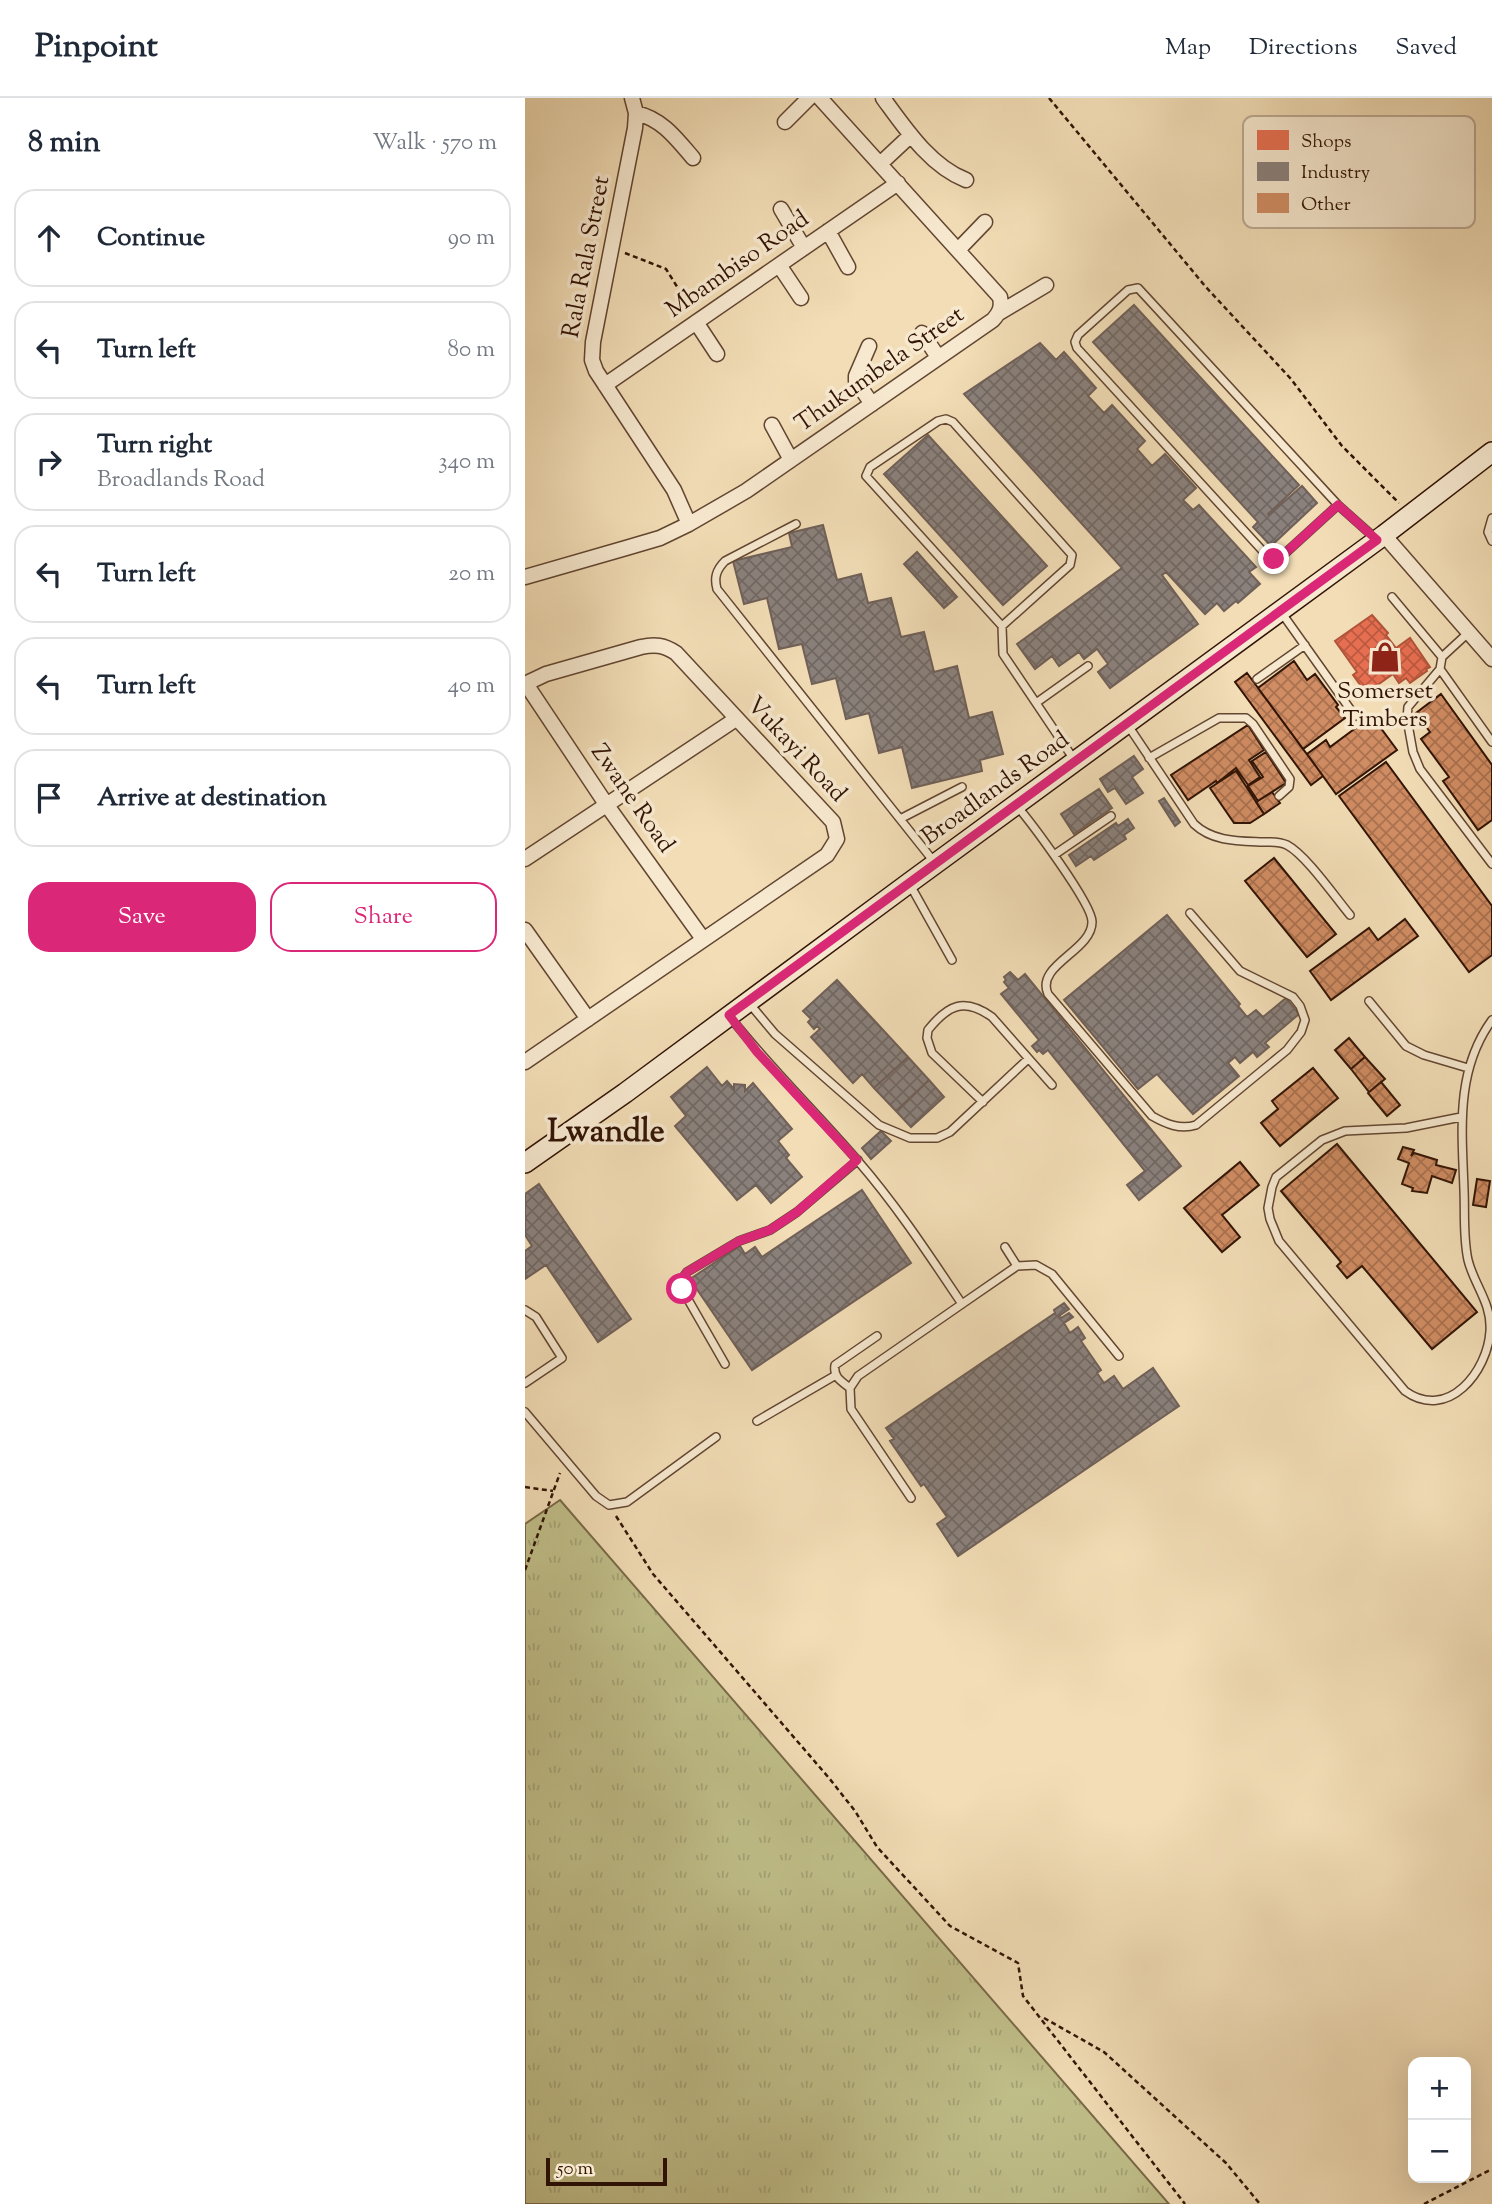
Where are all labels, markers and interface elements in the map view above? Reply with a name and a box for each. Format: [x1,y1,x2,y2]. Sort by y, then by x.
text: Pinpoint [35,24,158,72]
text: Map [1165,31,1211,65]
text: Directions [1249,31,1357,65]
text: Saved [1395,31,1457,65]
legend [1243,116,1475,228]
text: 8 min [28,122,100,165]
text: Walk · 570 m [372,127,497,160]
text: Shops [1301,129,1352,156]
text: Industry [1301,160,1371,187]
street label: Rala Rala Street [555,173,619,341]
text: Other [1301,192,1351,219]
street label: Mbambiso Road [660,203,817,327]
icon: ahead [30,219,68,257]
text: Continue [97,220,205,257]
text: 90 m [448,222,495,255]
street label: Thukumbela Street [788,299,972,441]
icon: left [30,331,68,369]
text: Turn left [97,332,196,369]
text: 80 m [447,334,495,367]
text: Turn right [97,427,212,464]
icon: right [30,443,68,481]
text: 340 m [438,446,495,479]
text: Broadlands Road [97,464,265,497]
route end [1258,543,1289,574]
icon: left [30,555,68,593]
text: Turn left [97,556,196,593]
text: 20 m [448,558,495,591]
shop icon: Somerset Timbers [1368,640,1402,674]
icon: left [30,667,68,705]
text: Turn left [97,668,196,705]
text: 40 m [448,670,495,703]
place label: Somerset Timbers [1337,675,1433,737]
street label: Vukayi Road [738,690,854,811]
street label: Broadlands Road [915,723,1077,854]
street label: Zwane Road [582,737,682,861]
icon: arrive [30,779,68,817]
text: Arrive at destination [97,780,327,817]
button: Save [28,882,256,952]
button: Share [270,882,497,952]
district label: Lwandle [547,1110,665,1156]
route start [666,1273,697,1304]
map controls [1408,2057,1471,2183]
button: + [1408,2057,1471,2120]
button: − [1408,2120,1471,2183]
scale bar [546,2155,667,2187]
text: 50 m [557,2156,593,2183]

